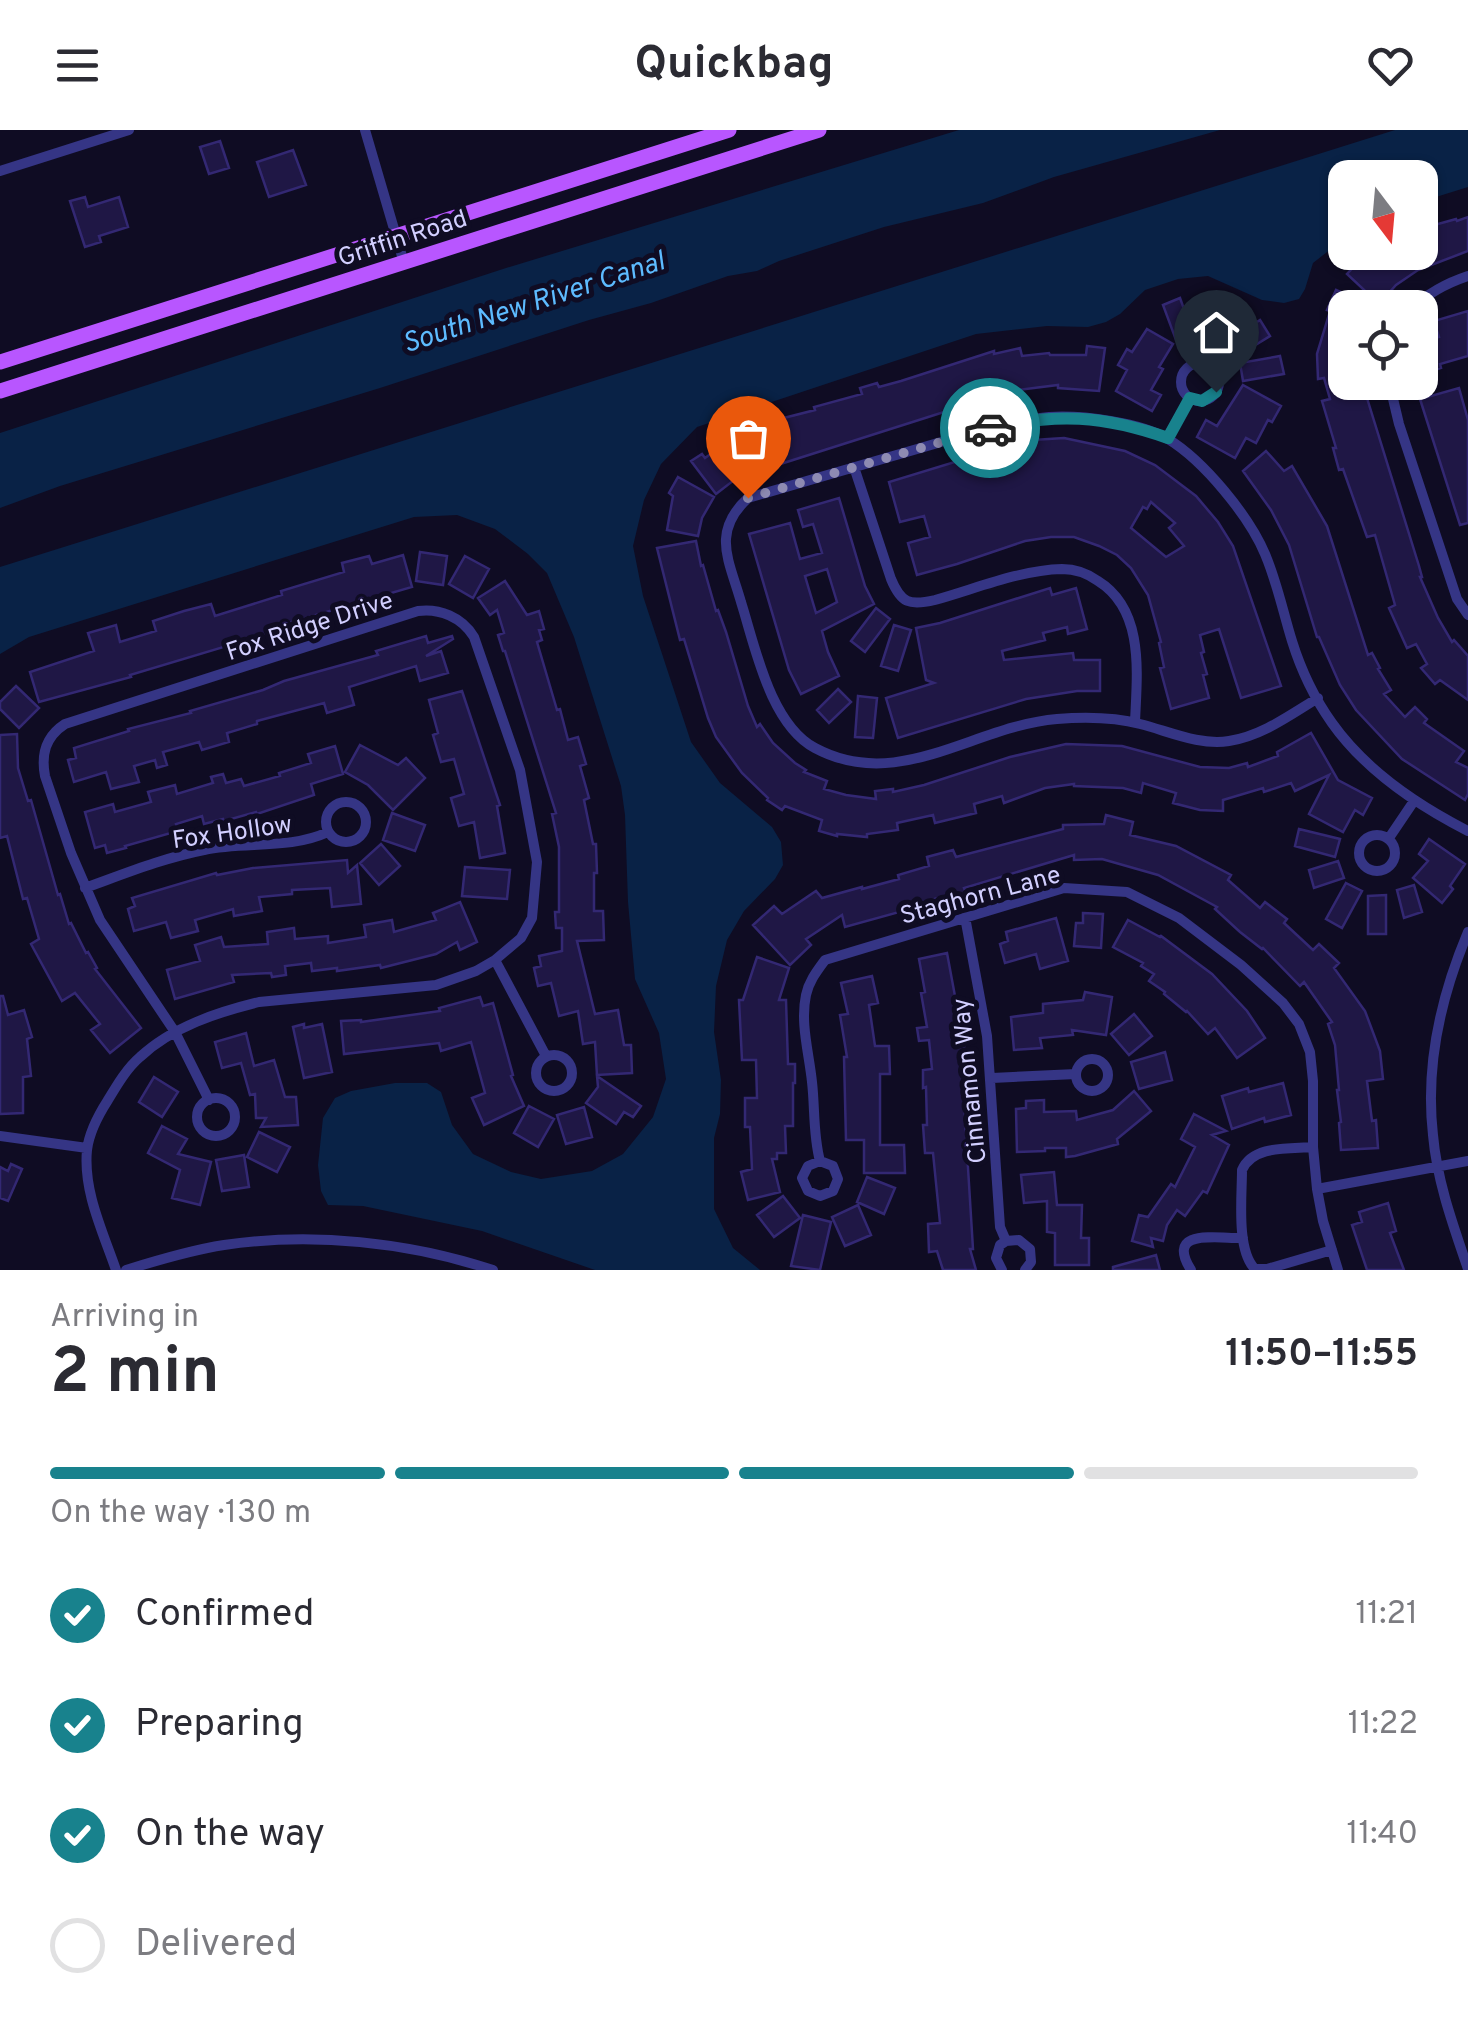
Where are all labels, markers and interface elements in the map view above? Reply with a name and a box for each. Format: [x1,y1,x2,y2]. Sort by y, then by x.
text: Quickbag [635,37,833,94]
icon: menu [50,38,105,93]
icon: heart [1363,38,1418,93]
north arrow [1328,160,1438,270]
map controls [1328,160,1438,400]
street label: Griffin Road [334,204,472,276]
water label: South New River Canal [398,244,671,363]
pin [1174,290,1259,393]
button: locate [1328,290,1438,400]
icon: home [1189,305,1244,360]
courier [940,378,1040,478]
pin [706,396,791,499]
icon: car [963,401,1018,456]
icon: bag [721,411,776,466]
street label: Fox Ridge Drive [222,586,398,670]
street label: Fox Hollow [171,810,294,858]
street label: Staghorn Lane [897,860,1064,934]
street label: Cinnamon Way [946,996,996,1165]
text: Arriving in [50,1298,199,1338]
text: 11:50–11:55 [1225,1331,1418,1380]
text: 2 min [50,1334,220,1416]
text: On the way · 130 m [50,1494,311,1534]
icon: check [50,1588,105,1643]
text: Confirmed [135,1591,314,1640]
text: 11:21 [1355,1595,1418,1635]
icon: check [50,1698,105,1753]
text: Preparing [135,1701,304,1750]
text: 11:22 [1348,1705,1418,1745]
icon: check [50,1808,105,1863]
text: On the way [135,1811,325,1860]
text: 11:40 [1347,1815,1418,1855]
text: Delivered [135,1921,297,1970]

